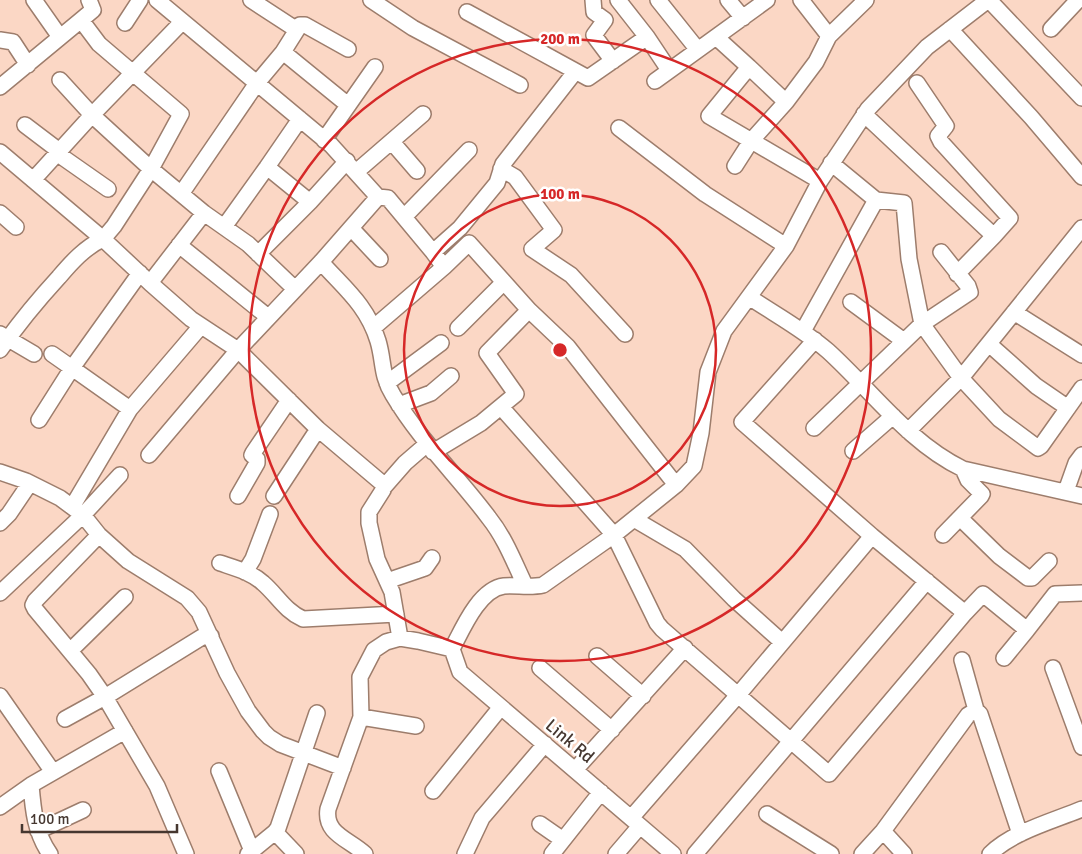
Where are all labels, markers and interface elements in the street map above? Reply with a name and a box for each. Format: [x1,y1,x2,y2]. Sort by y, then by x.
text: 200 m [540,30,580,48]
text: 100 m [540,185,580,203]
centre of rings [551,341,569,359]
street label: Link Rd [541,714,599,768]
scale bar [22,802,178,834]
text: 100 m [30,810,70,828]

